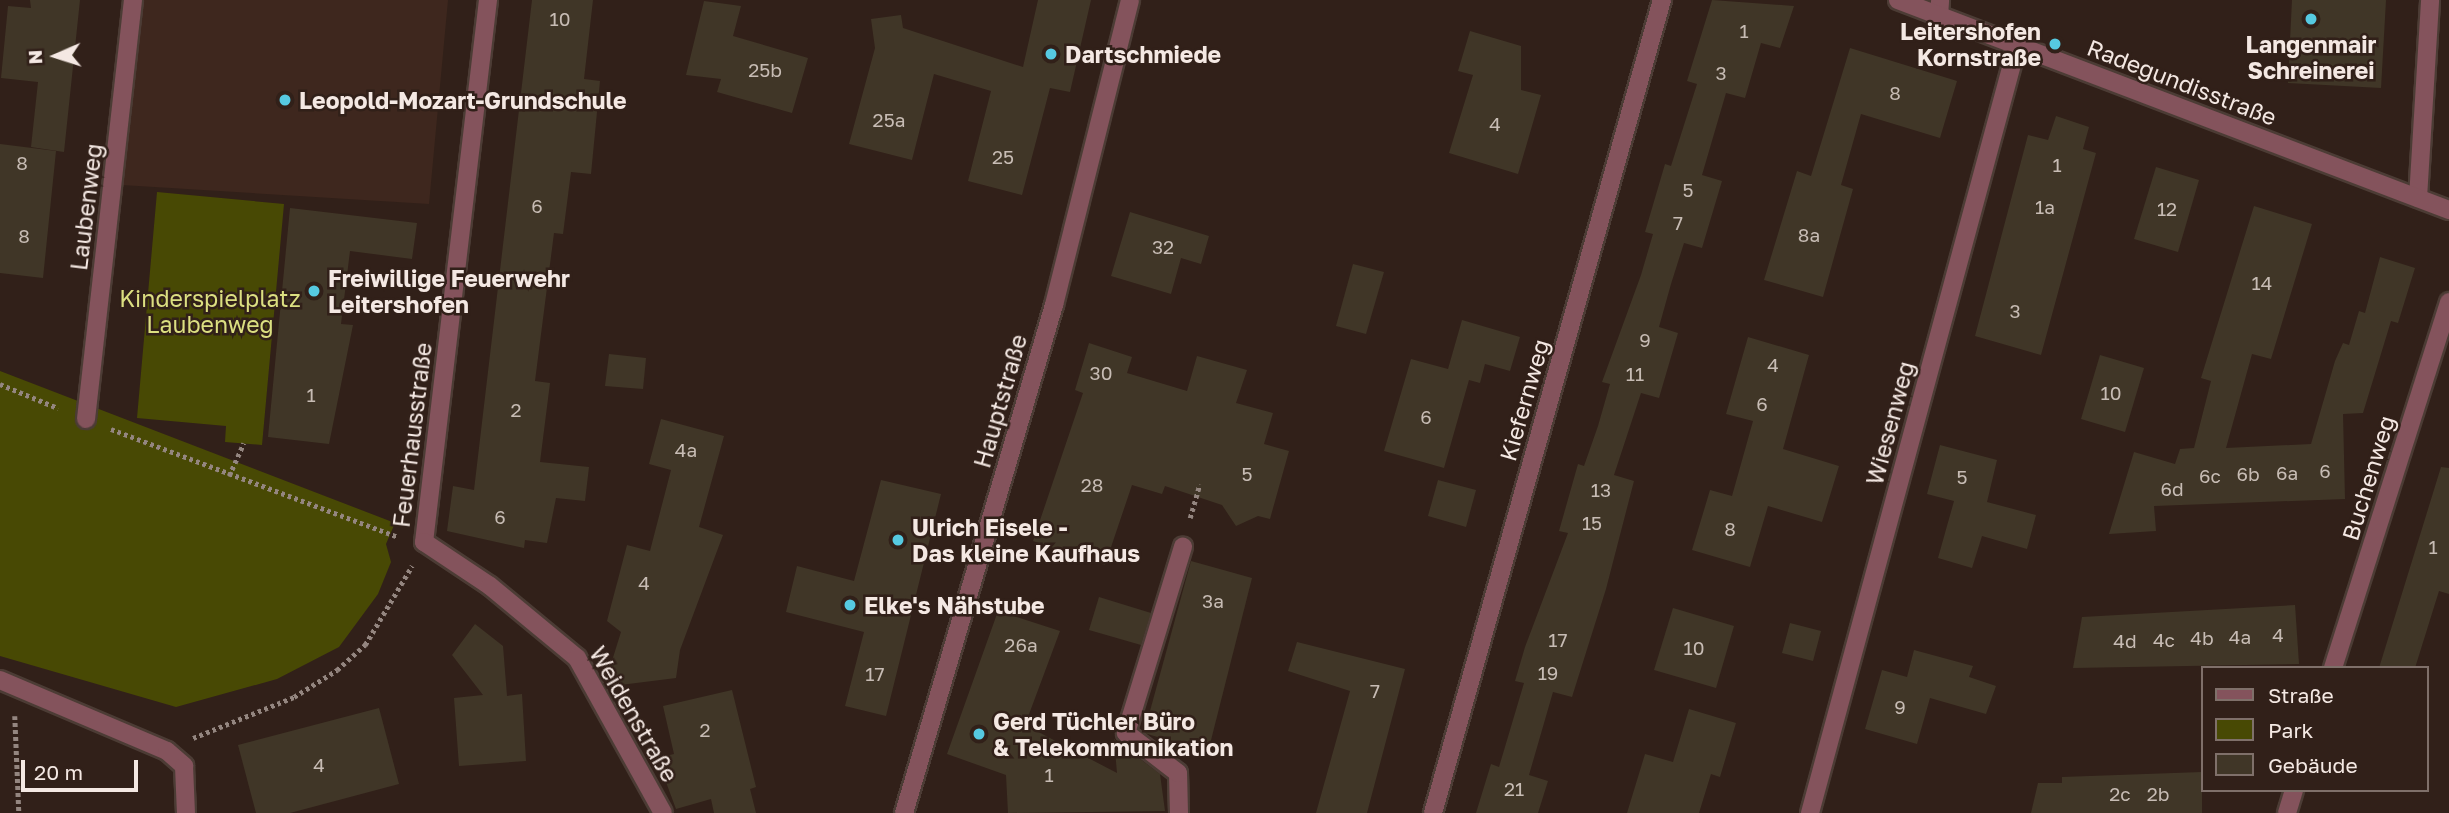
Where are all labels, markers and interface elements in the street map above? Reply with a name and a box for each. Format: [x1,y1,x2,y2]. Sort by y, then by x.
house number: 10 [550,8,570,30]
marker: Langenmair Schreinerei [2303,11,2319,27]
place label: Leitershofen Kornstraße [1900,17,2041,71]
house number: 1 [1739,20,1749,42]
north arrow [21,21,91,91]
place label: Langenmair Schreinerei [2246,30,2376,84]
street label: Radegundisstraße [2084,33,2280,131]
marker: Leitershofen Kornstraße [2047,36,2063,52]
place label: Dartschmiede [1065,40,1221,68]
marker: Dartschmiede [1043,46,1059,62]
text: N [23,49,46,65]
house number: 25b [748,59,782,81]
house number: 3 [1715,62,1727,84]
house number: 8 [1889,82,1901,104]
place label: Leopold-Mozart-Grundschule [299,86,627,114]
marker: Leopold-Mozart-Grundschule [277,92,293,108]
house number: 25a [873,109,905,131]
house number: 4 [1489,113,1501,135]
street label: Laubenweg [65,142,107,272]
house number: 25 [992,146,1014,168]
house number: 8 [16,152,28,174]
house number: 1 [2052,154,2062,176]
house number: 5 [1682,179,1694,201]
house number: 6 [531,195,543,217]
house number: 1a [2035,196,2055,218]
house number: 12 [2157,198,2177,220]
house number: 7 [1673,212,1683,234]
house number: 8a [1798,224,1820,246]
house number: 8 [18,225,30,247]
house number: 32 [1152,236,1174,258]
place label: Freiwillige Feuerwehr Leitershofen [328,264,570,318]
house number: 14 [2252,272,2272,294]
marker: Freiwillige Feuerwehr Leitershofen [306,283,322,299]
park label: Kinderspielplatz Laubenweg [119,284,301,338]
house number: 3 [2009,300,2021,322]
house number: 9 [1639,329,1651,351]
street label: Hauptstraße [968,331,1032,471]
street label: Kiefernweg [1493,336,1555,464]
street label: Feuerhausstraße [387,341,437,529]
house number: 4 [1767,354,1779,376]
street label: Wiesenweg [1860,358,1920,488]
house number: 30 [1090,362,1112,384]
house number: 11 [1626,363,1644,385]
house number: 10 [2101,382,2121,404]
house number: 1 [306,384,316,406]
house number: 6 [1756,393,1768,415]
house number: 2 [510,399,522,421]
house number: 6 [1420,406,1432,428]
street label: Buchenweg [2336,412,2400,544]
house number: 4a [675,439,697,461]
house number: 6 [2319,460,2331,482]
house number: 6a [2276,462,2298,484]
house number: 5 [1241,463,1253,485]
house number: 6b [2236,463,2260,485]
house number: 6c [2199,465,2221,487]
house number: 5 [1956,466,1968,488]
house number: 28 [1081,474,1103,496]
house number: 6d [2160,478,2184,500]
house number: 13 [1591,479,1611,501]
house number: 6 [494,506,506,528]
house number: 15 [1582,512,1602,534]
place label: Ulrich Eisele - Das kleine Kaufhaus [912,513,1140,567]
house number: 8 [1724,518,1736,540]
marker: Ulrich Eisele - Das kleine Kaufhaus [890,532,906,548]
house number: 1 [2428,536,2438,558]
house number: 4 [638,572,650,594]
house number: 3a [1202,590,1224,612]
place label: Elke's Nähstube [864,591,1045,619]
marker: Elke's Nähstube [842,597,858,613]
house number: 4 [2272,624,2284,646]
house number: 4a [2229,626,2251,648]
house number: 4b [2190,627,2214,649]
house number: 17 [1548,629,1568,651]
house number: 4c [2153,629,2175,651]
house number: 4d [2113,630,2137,652]
house number: 26a [1004,634,1038,656]
house number: 10 [1684,637,1704,659]
street label: Weidenstraße [584,641,684,787]
house number: 19 [1538,662,1558,684]
house number: 17 [865,663,885,685]
legend [2200,666,2428,792]
house number: 7 [1370,680,1380,702]
text: Straße [2268,682,2334,708]
house number: 9 [1894,696,1906,718]
place label: Gerd Tüchler Büro & Telekommunikation [993,707,1233,761]
text: Park [2268,717,2313,743]
house number: 2 [699,719,711,741]
marker: Gerd Tüchler Büro & Telekommunikation [971,726,987,742]
scale bar [24,746,142,790]
text: Gebäude [2268,752,2358,778]
house number: 4 [313,754,325,776]
text: 20 m [34,759,83,785]
house number: 1 [1044,764,1054,786]
house number: 21 [1504,778,1524,800]
house number: 2c [2109,783,2131,805]
house number: 2b [2147,783,2169,805]

